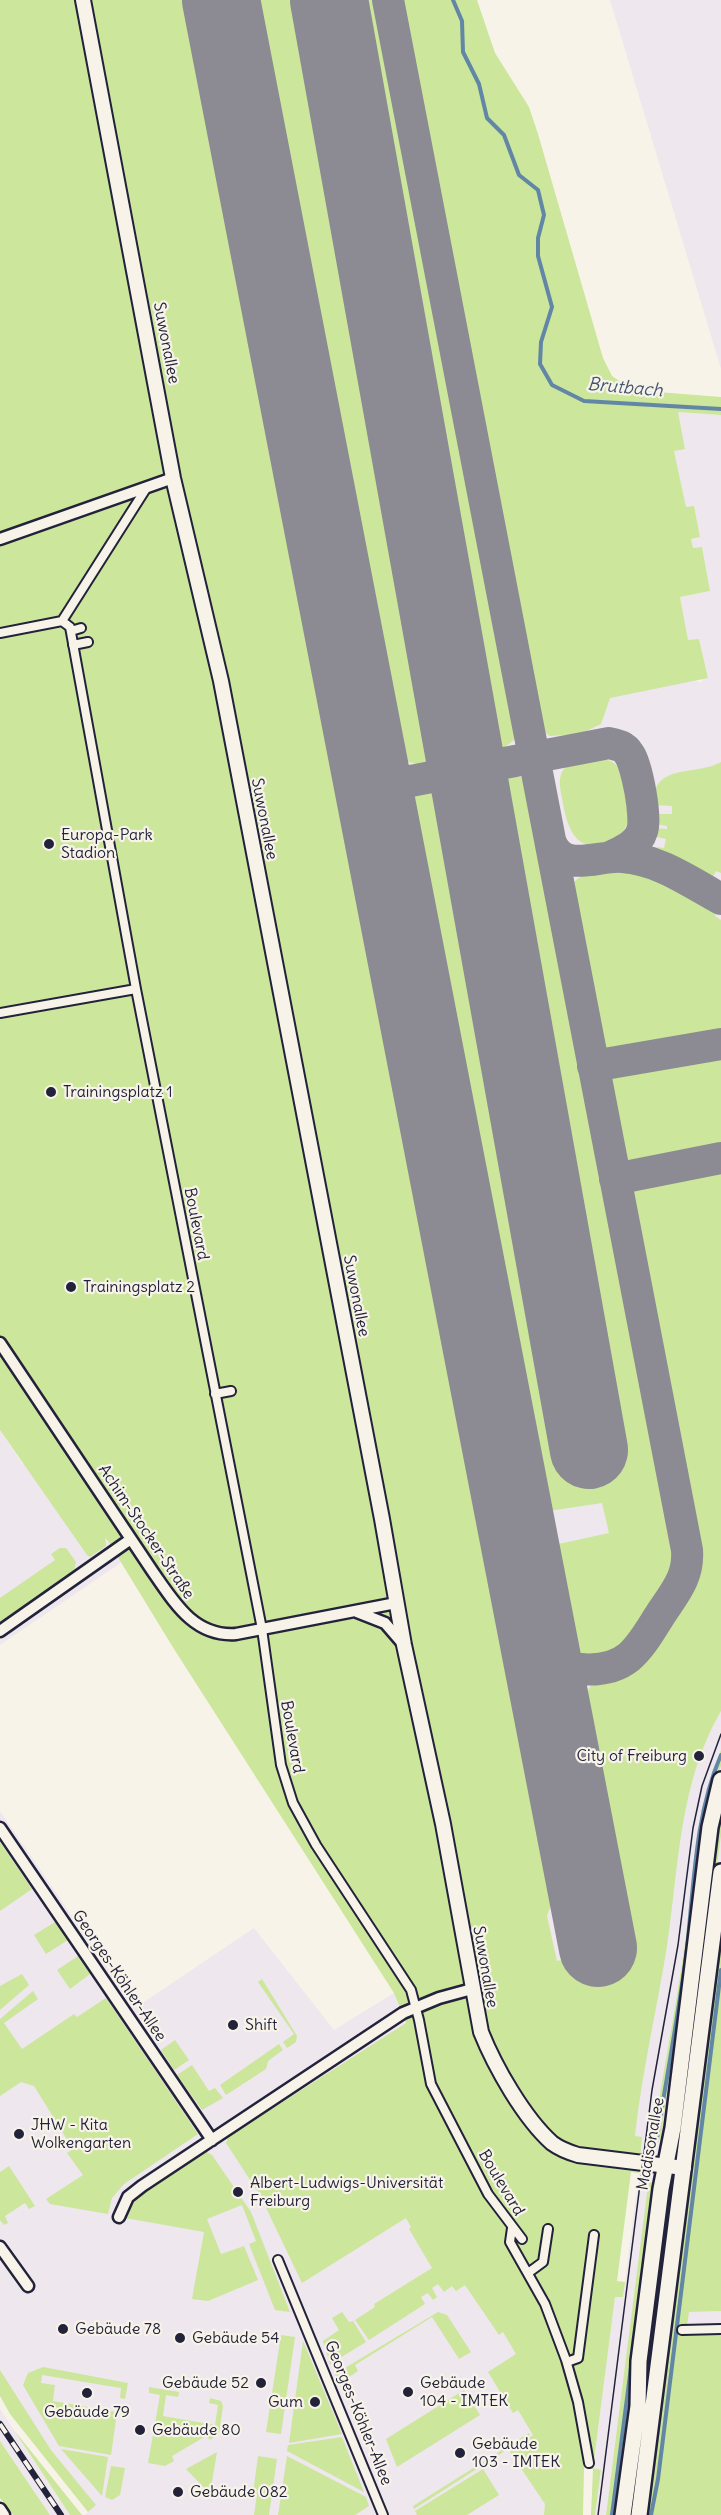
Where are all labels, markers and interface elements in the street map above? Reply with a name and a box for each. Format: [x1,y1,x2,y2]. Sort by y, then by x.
street label: Suwonallee [149,301,183,385]
water label: Brutbach [587,374,663,402]
street label: Suwonallee [247,777,281,861]
place label: Europa-Park Stadion [61,825,153,863]
marker: Europa-Park Stadion [42,837,56,851]
place label: Trainingsplatz 1 [63,1082,173,1102]
marker: Trainingsplatz 1 [44,1085,58,1099]
street label: Boulevard [180,1186,212,1262]
street label: Suwonallee [339,1254,373,1338]
place label: Trainingsplatz 2 [83,1277,195,1297]
marker: Trainingsplatz 2 [64,1280,78,1294]
street label: Achim-Stocker-Straße [94,1461,198,1603]
street label: Boulevard [276,1699,308,1775]
place label: City of Freiburg [577,1746,687,1766]
marker: City of Freiburg [692,1749,706,1763]
street label: Georges-Köhler-Allee [68,1907,170,2045]
street label: Suwonallee [468,1925,502,2009]
place label: Shift [245,2015,277,2035]
marker: Shift [226,2018,240,2032]
street label: Madisonallee [633,2096,669,2192]
place label: JHW - Kita Wolkengarten [31,2115,131,2153]
marker: JHW - Kita Wolkengarten [12,2127,26,2141]
street label: Boulevard [474,2147,528,2219]
place label: Albert-Ludwigs-Universität Freiburg [250,2173,443,2211]
marker: Albert-Ludwigs-Universität Freiburg [231,2185,245,2199]
place label: Gebäude 78 [75,2319,161,2339]
marker: Gebäude 78 [56,2322,70,2336]
place label: Gebäude 54 [192,2328,280,2348]
marker: Gebäude 54 [173,2331,187,2345]
street label: Georges-Köhler-Allee [320,2338,396,2488]
place label: Gebäude 52 [162,2373,249,2393]
place label: Gebäude 104 - IMTEK [420,2373,508,2411]
marker: Gebäude 52 [254,2376,268,2390]
marker: Gebäude 104 - IMTEK [401,2385,415,2399]
marker: Gebäude 79 [80,2386,94,2400]
place label: Gum [268,2392,303,2412]
marker: Gum [308,2395,322,2409]
place label: Gebäude 79 [44,2402,130,2422]
place label: Gebäude 80 [152,2420,241,2440]
marker: Gebäude 80 [133,2423,147,2437]
place label: Gebäude 103 - IMTEK [472,2434,560,2472]
marker: Gebäude 103 - IMTEK [453,2446,467,2460]
place label: Gebäude 082 [190,2482,288,2502]
marker: Gebäude 082 [171,2485,185,2499]

